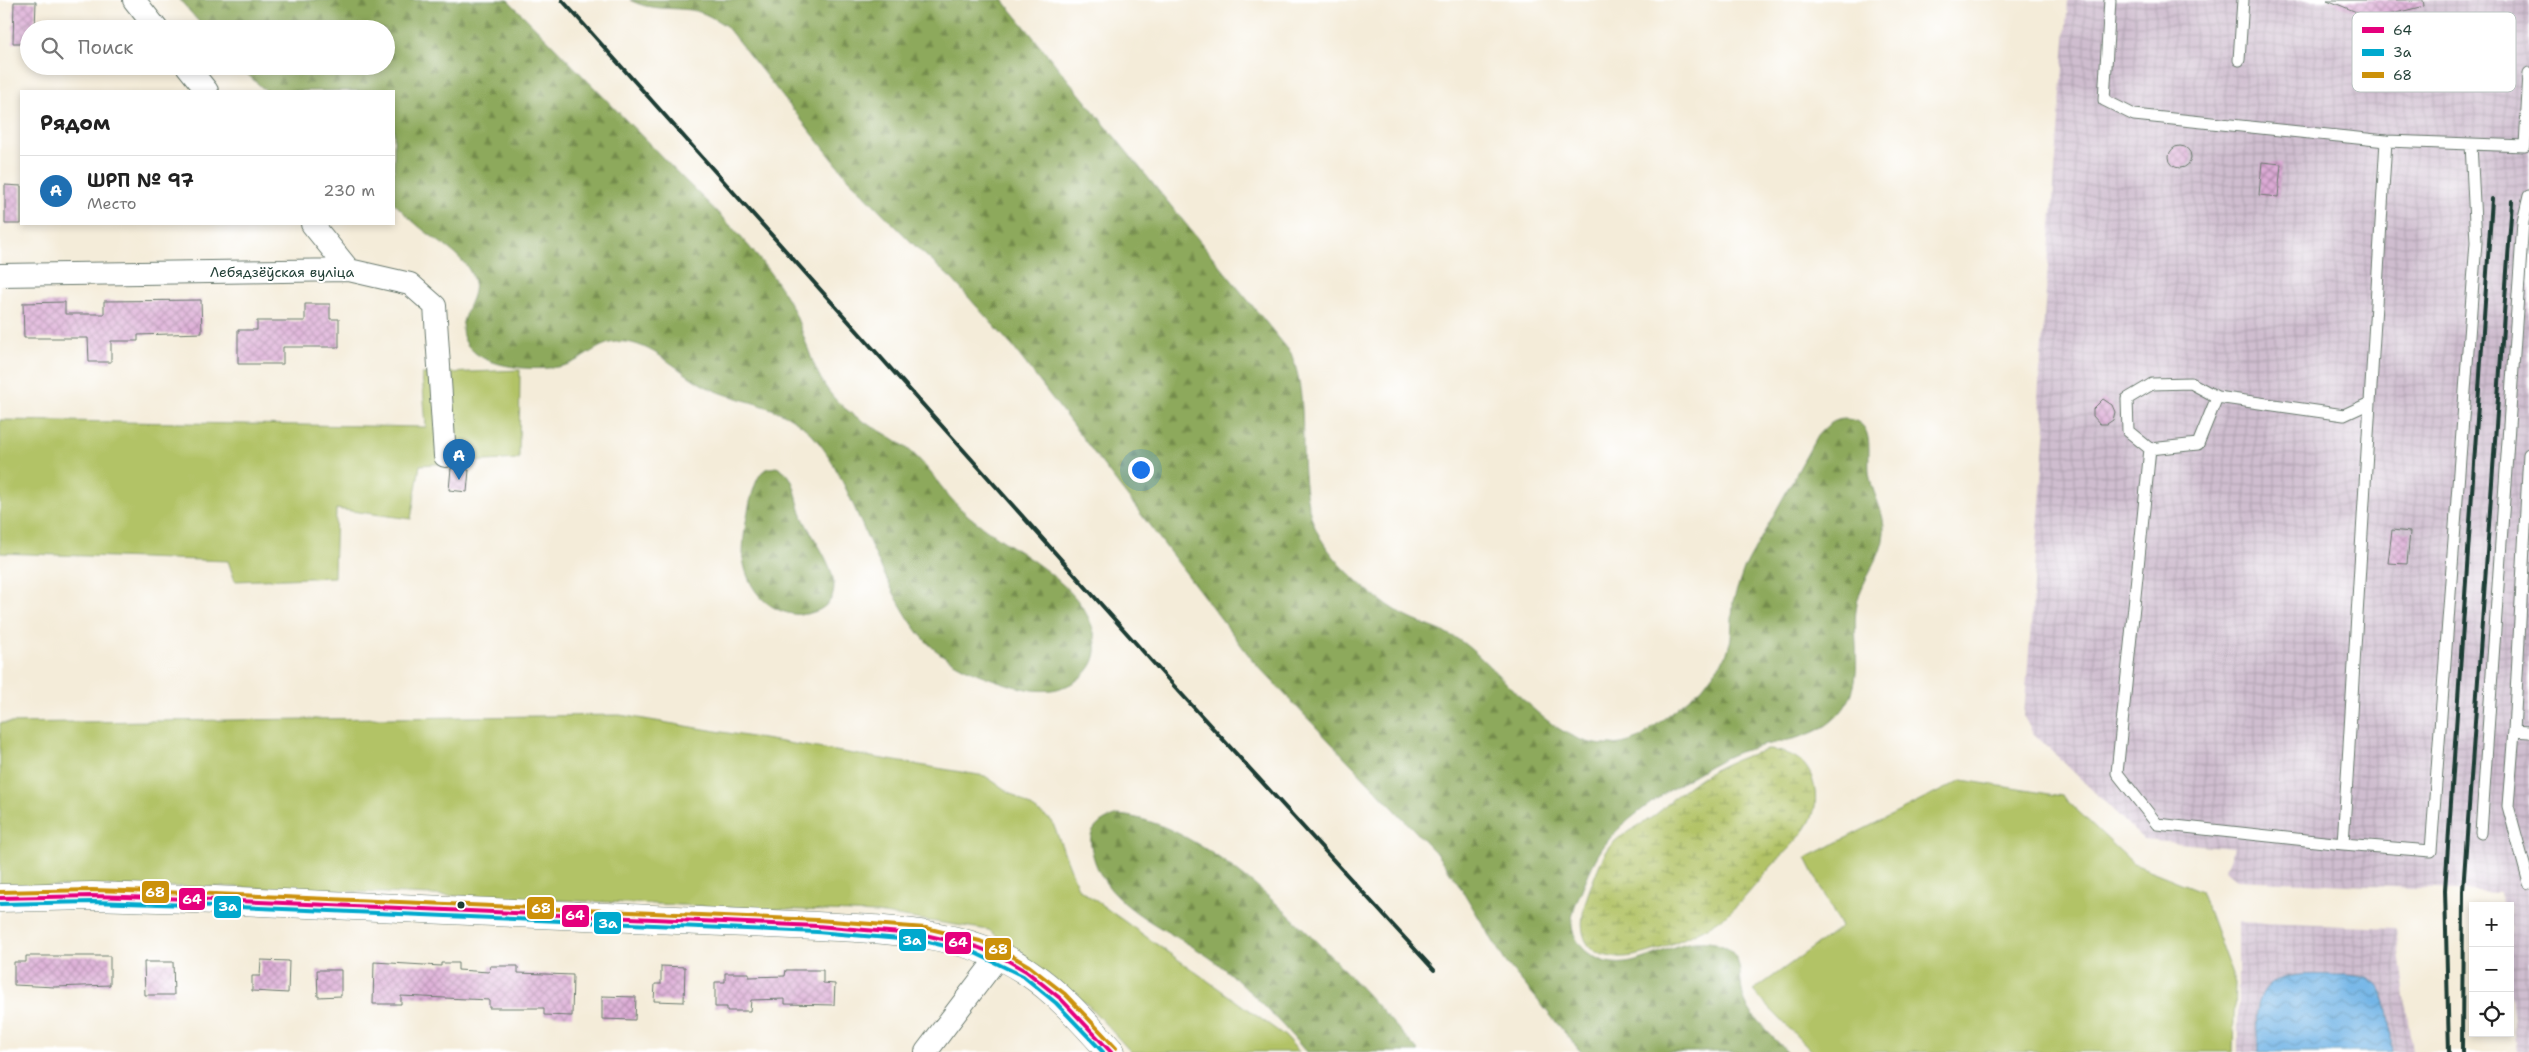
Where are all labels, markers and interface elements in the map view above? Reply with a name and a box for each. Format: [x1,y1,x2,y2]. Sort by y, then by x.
legend [2352,12,2516,92]
search box [20,20,395,75]
text: 64 [2393,21,2412,39]
icon: search [38,34,66,62]
text: Поиск [78,35,133,60]
text: 3а [2393,43,2412,61]
text: 68 [2393,66,2412,84]
text: Рядом [40,109,110,137]
text: ШРП № 97 [87,168,194,193]
text: A [50,180,62,201]
text: 230 m [323,180,375,201]
text: Место [87,193,137,214]
street label: Лебядзёўская вуліца [210,263,354,281]
pin: A [443,439,475,480]
your location [1128,457,1154,483]
line badge: 68 [141,880,170,904]
text: 68 [145,883,165,901]
line badge: 64 [178,887,206,911]
text: 64 [182,890,202,908]
line badge: 3а [213,895,242,919]
line badge: 68 [526,896,555,920]
text: 3а [218,897,238,915]
text: 68 [531,899,551,917]
unlabelled marker [456,900,466,910]
map controls [2469,902,2514,1037]
button: + [2469,902,2514,947]
line badge: 64 [561,904,590,928]
text: 64 [565,906,585,924]
line badge: 3а [593,911,622,935]
text: 3а [598,914,618,932]
line badge: 3а [898,928,927,952]
text: 3а [902,931,922,949]
line badge: 64 [944,931,972,955]
text: 64 [948,933,968,951]
line badge: 68 [984,937,1012,961]
text: 68 [988,940,1008,958]
button: − [2469,947,2514,992]
button: locate [2469,992,2514,1037]

